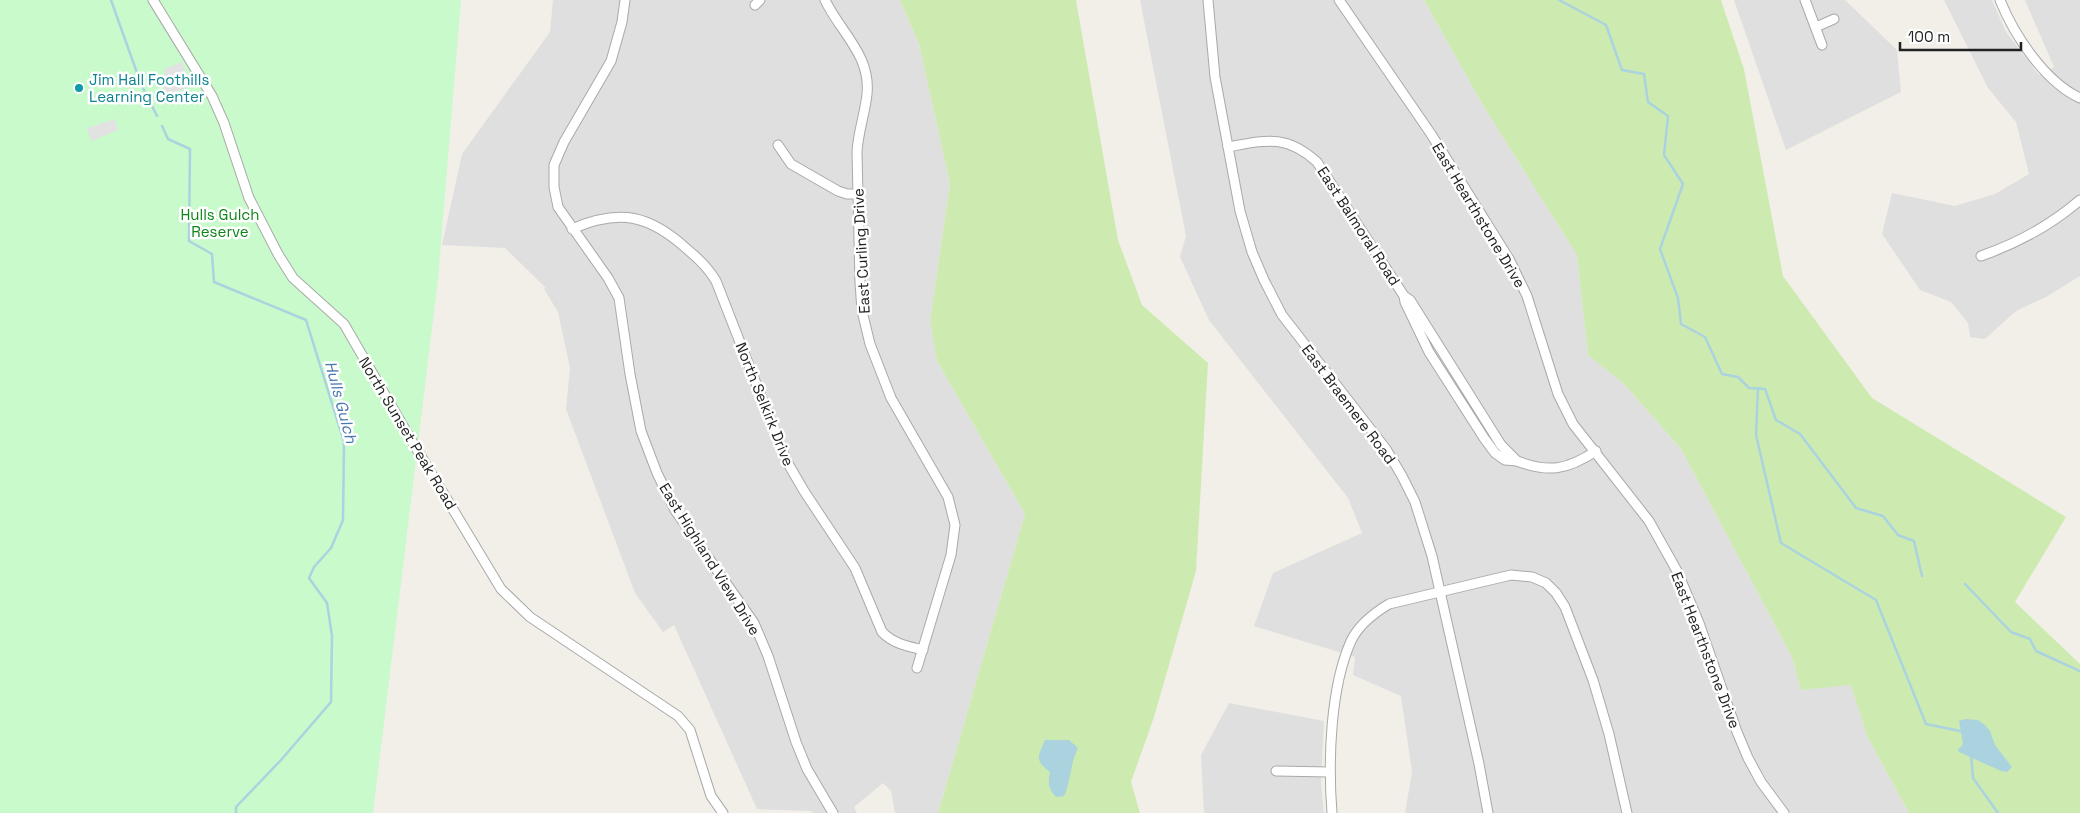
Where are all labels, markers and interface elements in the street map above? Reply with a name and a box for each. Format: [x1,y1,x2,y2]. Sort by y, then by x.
scale bar [1900,20,2021,52]
text: 100 m [1908,27,1950,46]
place label: Jim Hall Foothills Learning Center [89,70,209,106]
marker: Jim Hall Foothills Learning Center [73,82,85,94]
street label: East Hearthstone Drive [1428,139,1530,291]
street label: East Balmoral Road [1313,163,1405,289]
street label: East Curling Drive [848,188,874,314]
park label: Hulls Gulch Reserve [180,205,260,241]
street label: North Selkirk Drive [731,339,799,469]
street label: East Braemere Road [1298,340,1400,468]
street label: North Sunset Peak Road [355,353,461,513]
water label: Hulls Gulch [320,359,362,447]
street label: East Highland View Drive [655,479,765,639]
street label: East Hearthstone Drive [1667,569,1745,731]

